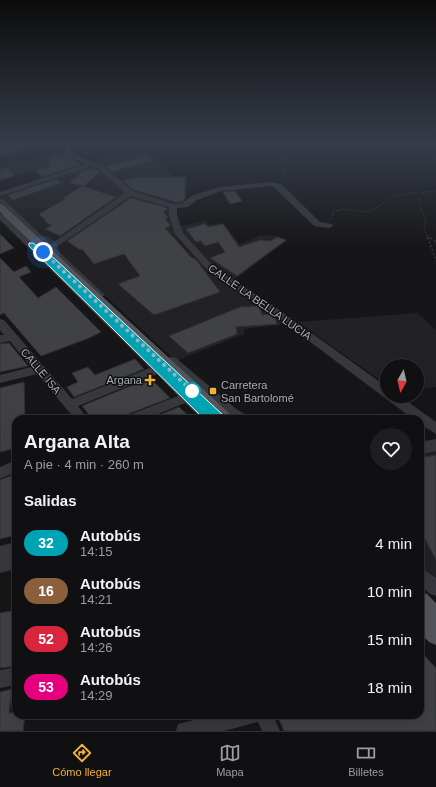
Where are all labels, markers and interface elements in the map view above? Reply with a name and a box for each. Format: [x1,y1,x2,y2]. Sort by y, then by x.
your location [33,242,53,262]
street label: CALLE LA BELLA LUCIA [206,262,314,343]
street label: CALLE ISA [19,346,64,397]
north arrow [380,359,424,403]
map controls [380,359,424,403]
place label: Argana [107,374,143,386]
marker: Argana [145,375,155,385]
place label: Carretera San Bartolomé [221,379,294,404]
unlabelled marker [183,382,201,400]
marker: Carretera San Bartolomé [208,386,218,396]
button: heart [370,428,412,470]
text: Argana Alta [24,431,130,452]
text: A pie · 4 min · 260 m [24,457,144,472]
text: Salidas [24,492,77,509]
text: Autobús [80,527,141,544]
text: 32 [38,535,54,551]
text: 4 min [375,535,412,552]
text: 14:15 [80,544,113,559]
text: Autobús [80,575,141,592]
text: 16 [38,583,54,599]
text: 10 min [367,583,412,600]
text: 14:21 [80,592,113,607]
text: Autobús [80,623,141,640]
text: 52 [38,631,54,647]
text: 15 min [367,631,412,648]
text: 14:26 [80,640,113,655]
text: Autobús [80,671,141,688]
text: 53 [38,679,54,695]
text: 18 min [367,679,412,696]
text: 14:29 [80,688,113,703]
tab: Cómo llegar [52,742,112,778]
tab: Mapa [216,742,244,778]
tab: Billetes [348,742,384,778]

